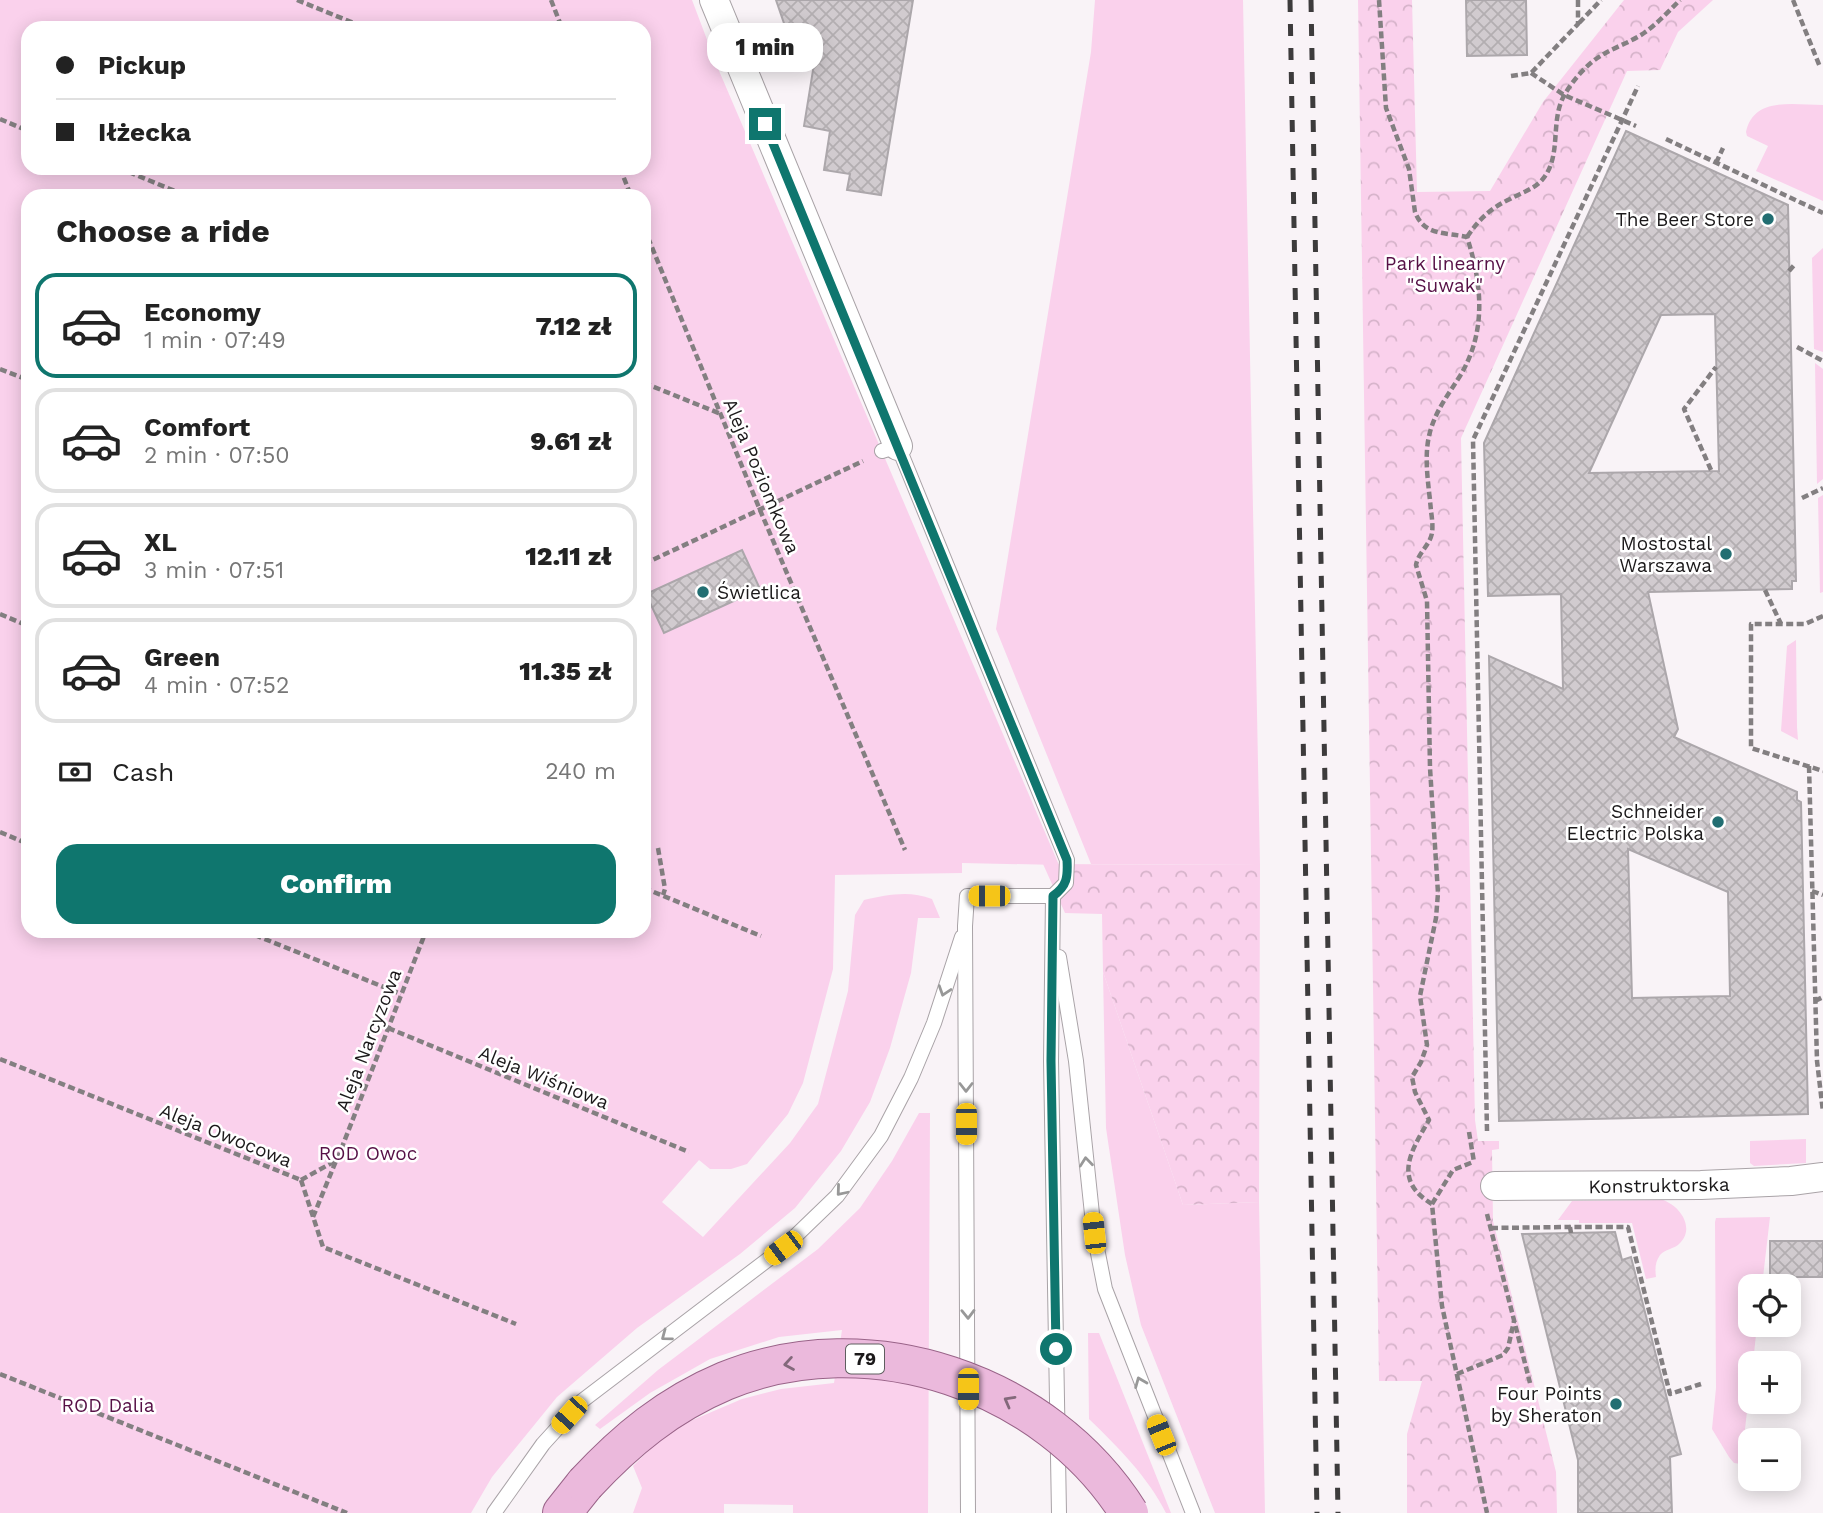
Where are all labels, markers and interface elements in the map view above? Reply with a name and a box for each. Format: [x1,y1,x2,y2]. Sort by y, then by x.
callout: 1 min [707,23,823,72]
text: 1 min [735,34,795,61]
text: Pickup [98,50,186,80]
route end [749,108,781,140]
text: Iłżecka [98,117,191,147]
place label: The Beer Store [1616,208,1754,231]
marker: The Beer Store [1760,211,1776,227]
text: Choose a ride [56,212,270,250]
park label: Park linearny "Suwak" [1385,252,1505,297]
icon: car [60,294,123,357]
text: Economy [144,297,261,327]
text: 7.12 zł [536,311,612,341]
text: 1 min · 07:49 [144,327,286,354]
street label: Aleja Poziomkowa [718,395,805,558]
icon: car [60,409,123,472]
text: Comfort [144,412,250,442]
text: 9.61 zł [530,426,612,456]
text: 2 min · 07:50 [144,442,290,469]
icon: car [60,524,123,587]
text: XL [144,527,177,557]
place label: Mostostal Warszawa [1619,532,1712,577]
text: 12.11 zł [525,541,612,571]
marker: Mostostal Warszawa [1718,546,1734,562]
text: 3 min · 07:51 [144,557,284,584]
place label: Świetlica [717,581,801,604]
marker: Świetlica [695,584,711,600]
icon: car [60,639,123,702]
text: Green [144,642,220,672]
text: 11.35 zł [519,656,612,686]
text: 4 min · 07:52 [144,672,289,699]
icon: cash [56,753,94,791]
text: Cash [112,757,174,787]
text: 240 m [545,758,616,785]
place label: Schneider Electric Polska [1567,800,1704,845]
marker: Schneider Electric Polska [1710,814,1726,830]
button: Confirm [56,844,616,924]
car [969,886,1011,907]
street label: Aleja Narcyzowa [331,965,406,1115]
one-way arrow [938,984,953,996]
street label: Aleja Wiśniowa [475,1041,612,1114]
one-way arrow [958,1082,974,1093]
street label: Aleja Owocowa [156,1099,295,1173]
car [956,1103,977,1145]
park label: ROD Owoc [319,1142,417,1165]
one-way arrow [1079,1156,1094,1167]
street label: Konstruktorska [1588,1173,1730,1198]
one-way arrow [836,1184,849,1196]
car [1082,1211,1107,1255]
car [760,1227,807,1269]
map controls [1738,1274,1801,1491]
button: locate [1738,1274,1801,1337]
one-way arrow [960,1309,975,1320]
one-way arrow [661,1328,674,1341]
route start [1040,1333,1072,1365]
road number: 79 [846,1344,884,1374]
button: + [1738,1351,1801,1414]
one-way arrow [783,1356,795,1371]
car [958,1368,979,1410]
one-way arrow [1134,1376,1148,1388]
place label: Four Points by Sheraton [1491,1382,1602,1427]
car [548,1392,591,1438]
park label: ROD Dalia [62,1394,155,1417]
one-way arrow [1004,1396,1016,1409]
marker: Four Points by Sheraton [1608,1396,1624,1412]
car [1144,1412,1179,1458]
button: − [1738,1428,1801,1491]

